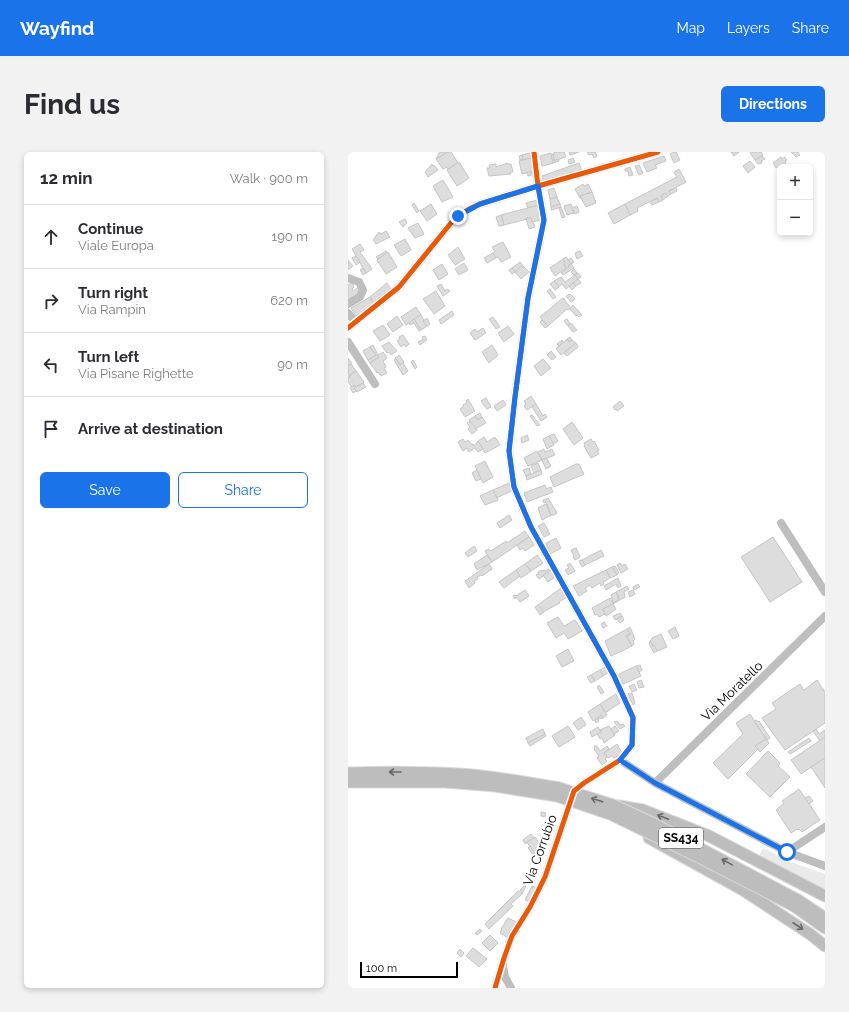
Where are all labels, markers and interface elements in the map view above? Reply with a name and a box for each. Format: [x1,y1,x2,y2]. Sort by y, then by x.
text: Wayfind [20,17,94,39]
text: Map [677,20,705,36]
text: Layers [727,20,770,36]
text: Share [792,20,829,36]
button: Directions [721,86,825,122]
text: Find us [24,88,120,121]
map controls [777,164,813,236]
button: + [777,164,813,200]
text: 12 min [40,168,93,188]
text: Walk · 900 m [230,171,308,186]
button: − [777,200,813,236]
route end [449,207,467,225]
text: Continue [78,220,143,238]
icon: ahead [40,226,62,248]
text: 190 m [272,229,308,244]
text: Viale Europa [78,238,154,253]
text: Turn right [78,284,148,302]
icon: right [40,290,62,312]
text: 620 m [270,293,308,308]
text: Via Rampin [78,302,146,317]
text: Turn left [78,348,139,366]
icon: left [40,354,62,376]
text: 90 m [277,357,308,372]
text: Via Pisane Righette [78,366,194,381]
icon: arrive [40,418,62,440]
text: Arrive at destination [78,420,223,438]
button: Save [40,472,170,508]
button: Share [178,472,308,508]
street label: Via Moratello [698,658,766,724]
one-way arrow [389,768,402,776]
one-way arrow [591,796,604,803]
street label: Via Corrubio [520,812,560,887]
one-way arrow [658,813,670,821]
road number: SS434 [659,828,703,848]
route start [778,843,796,861]
one-way arrow [721,858,733,865]
one-way arrow [792,922,803,930]
scale bar [360,960,458,979]
text: 100 m [366,962,397,975]

